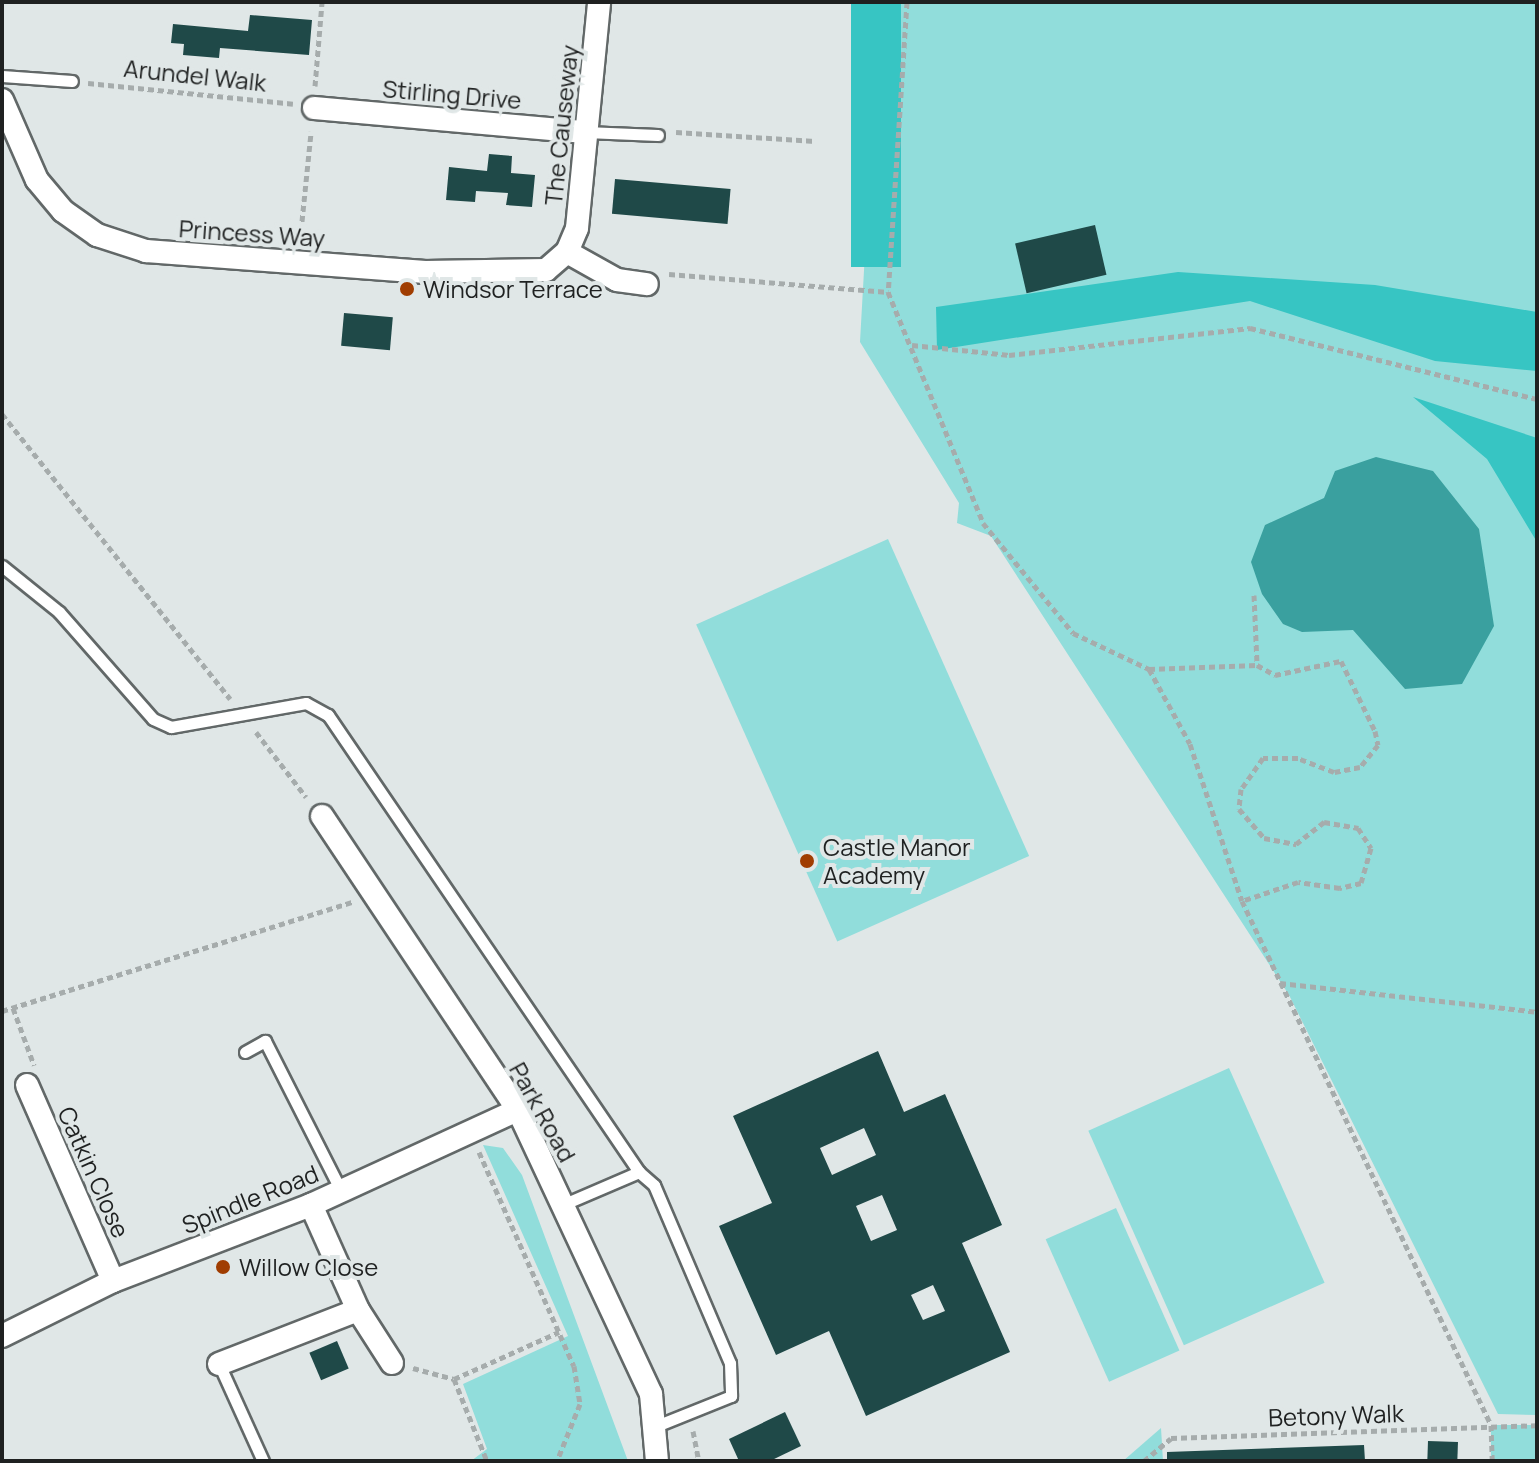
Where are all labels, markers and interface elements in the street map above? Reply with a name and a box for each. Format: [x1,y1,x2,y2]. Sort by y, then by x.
street label: The Causeway [538,43,584,207]
street label: Arundel Walk [122,53,268,97]
street label: Stirling Drive [381,74,523,114]
street label: Princess Way [178,214,326,252]
place label: Windsor Terrace [423,275,603,303]
marker: Windsor Terrace [398,280,416,298]
place label: Castle Manor Academy [823,833,971,889]
marker: Castle Manor Academy [798,852,816,870]
street label: Park Road [504,1057,582,1167]
street label: Catkin Close [52,1102,136,1242]
street label: Spindle Road [178,1159,322,1239]
place label: Willow Close [239,1253,378,1281]
marker: Willow Close [214,1258,232,1276]
street label: Betony Walk [1268,1398,1404,1432]

